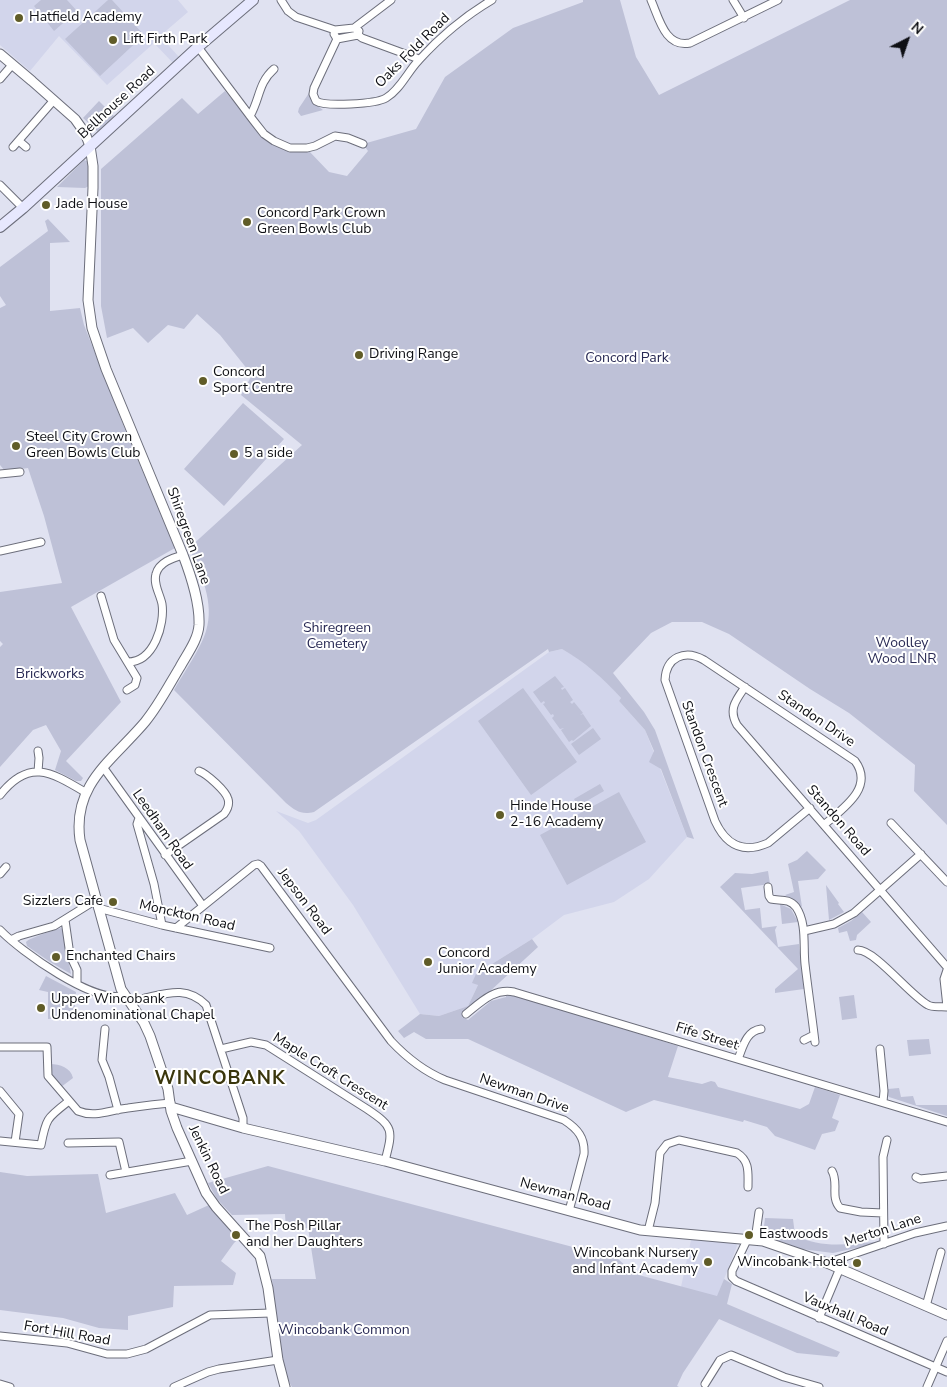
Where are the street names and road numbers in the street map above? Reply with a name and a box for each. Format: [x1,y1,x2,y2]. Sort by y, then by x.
street label: Oaks Fold Road [372,10,454,92]
street label: Bellhouse Road [75,63,159,143]
street label: Shiregreen Lane [163,485,213,587]
street label: Standon Drive [774,687,858,751]
street label: Standon Crescent [677,699,731,809]
street label: Standon Road [802,782,874,860]
street label: Leedham Road [128,787,196,873]
street label: Jepson Road [274,865,334,939]
street label: Monckton Road [137,897,237,935]
street label: Fife Street [674,1020,740,1054]
street label: Maple Croft Crescent [269,1030,391,1114]
street label: Newman Drive [477,1071,571,1117]
street label: Jenkin Road [184,1123,232,1197]
street label: Newman Road [518,1175,612,1215]
street label: Merton Lane [843,1211,923,1251]
street label: Vauxhall Road [800,1289,890,1341]
street label: Fort Hill Road [22,1318,112,1350]

